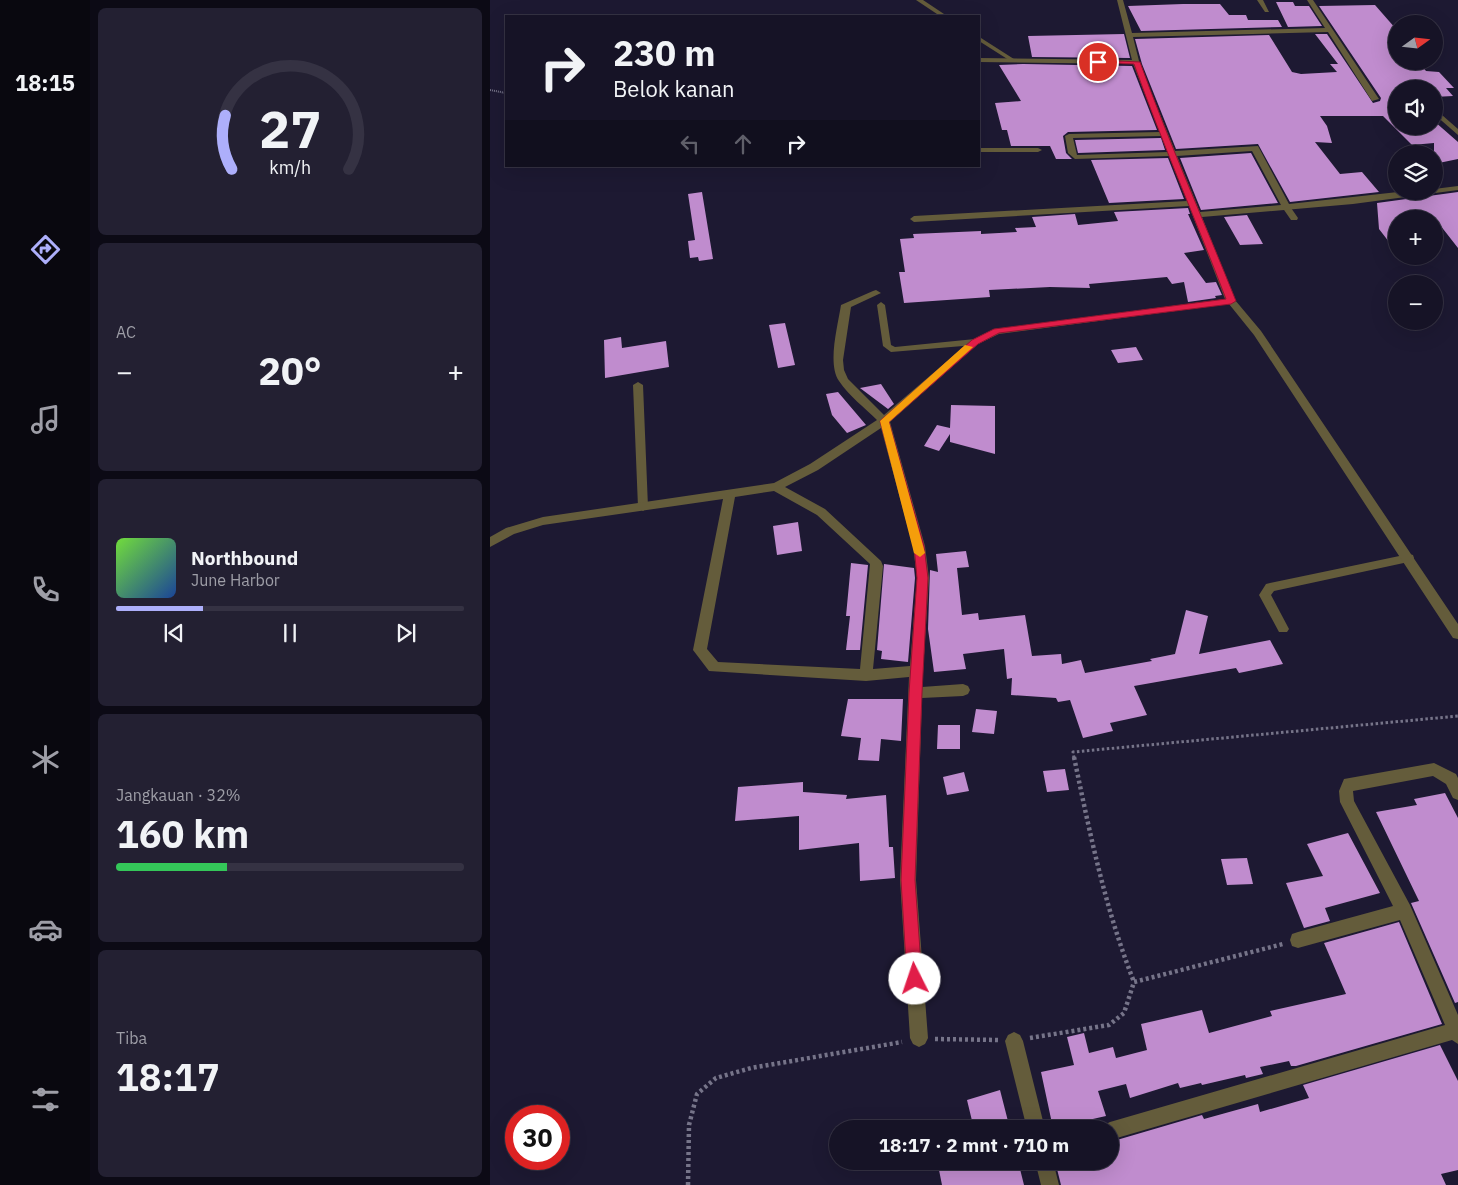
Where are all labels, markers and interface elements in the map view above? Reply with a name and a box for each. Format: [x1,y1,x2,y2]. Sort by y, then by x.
north arrow [1388,15,1442,70]
map controls [1388,15,1443,330]
text: 230 m [613,30,716,76]
icon: right [530,35,595,100]
pin [1077,41,1119,83]
icon: arrive [1084,48,1112,76]
text: 18:15 [15,68,75,97]
text: Belok kanan [613,74,735,103]
button: sound [1388,80,1443,135]
text: 27 [259,95,321,162]
icon: left [676,130,704,158]
icon: ahead [729,130,757,158]
icon: right [782,130,810,158]
button: layers [1388,145,1443,200]
text: km/h [269,156,311,179]
button: + [1388,210,1443,265]
icon: directions [28,232,63,267]
button: − [1388,275,1443,330]
text: AC [116,322,136,342]
text: 20° [258,346,322,395]
text: − [116,353,133,390]
text: + [447,353,464,390]
icon: music [28,402,63,437]
text: Northbound [191,546,298,570]
text: June Harbor [191,570,280,590]
icon: phone [28,572,63,607]
icon: previous [160,619,188,647]
icon: pause [276,619,304,647]
icon: next [392,619,420,647]
icon: climate [28,742,63,777]
text: Jangkauan · 32% [116,785,241,805]
text: 160 km [116,809,249,858]
icon: car [28,912,63,947]
position arrow [888,952,940,1004]
text: Tiba [116,1028,147,1048]
text: 18:17 [116,1052,220,1101]
icon: filters [28,1082,63,1117]
speed limit sign: 30 [505,1105,570,1170]
text: 18:17 · 2 mnt · 710 m [879,1133,1069,1157]

